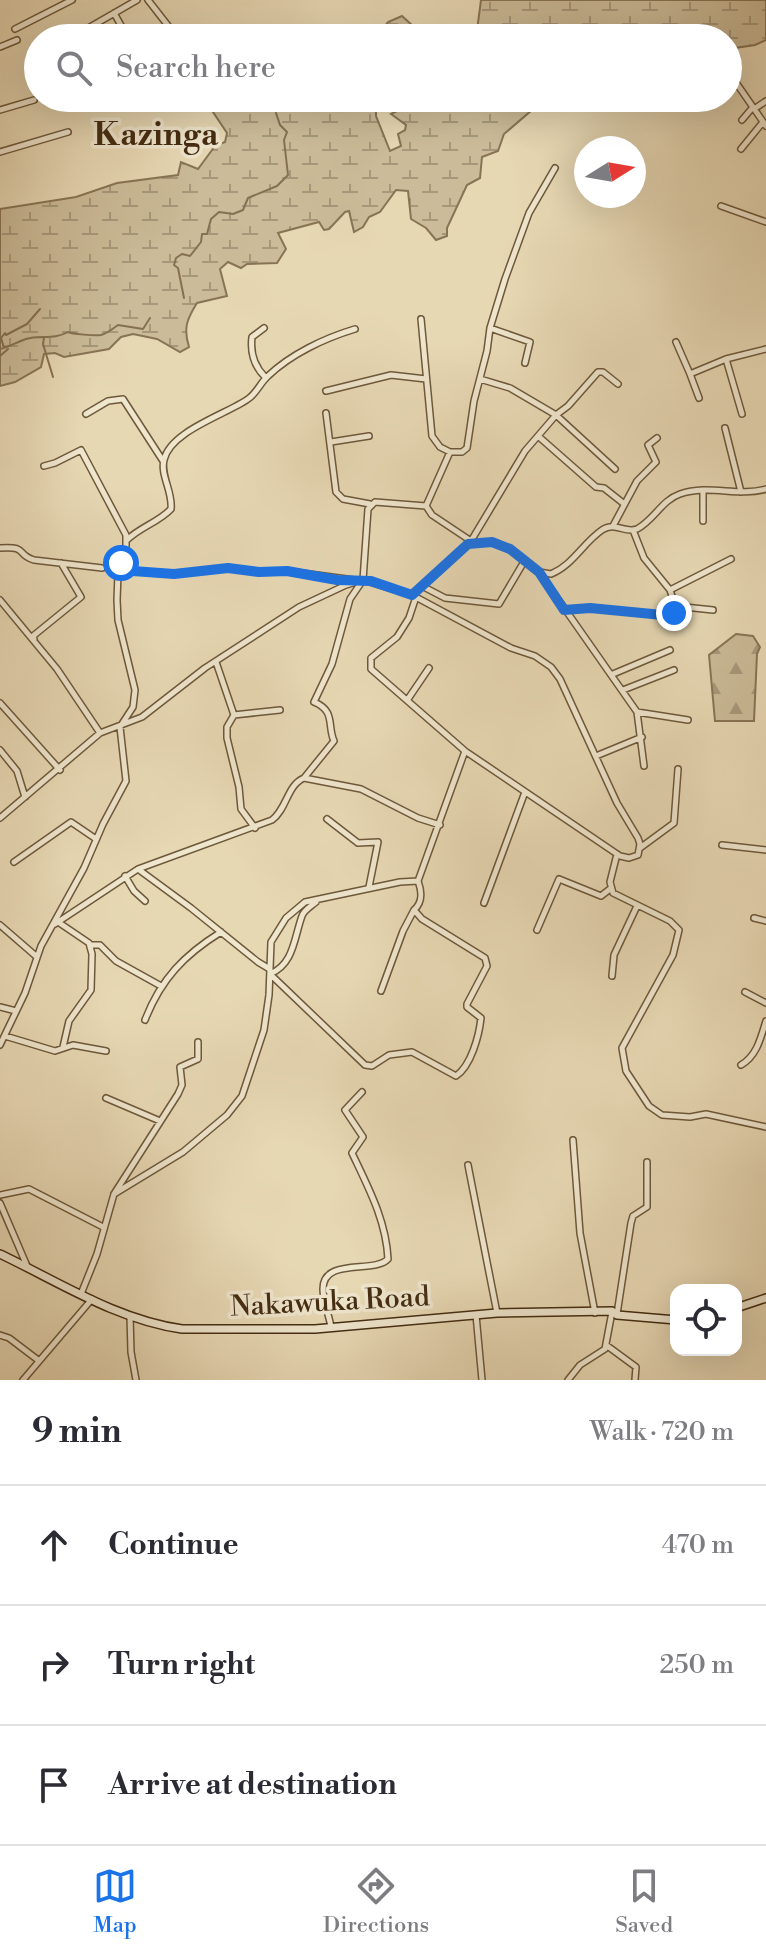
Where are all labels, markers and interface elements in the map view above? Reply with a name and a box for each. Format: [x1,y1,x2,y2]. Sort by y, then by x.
search box [24,24,742,112]
icon: search [52,46,96,90]
text: Search here [116,49,276,87]
district label: Kazinga [94,115,219,155]
north arrow [574,136,646,208]
route start [103,545,139,581]
route end [656,595,692,631]
street label: Nakawuka Road [229,1279,431,1325]
map controls [670,1284,742,1356]
button: locate [670,1284,742,1356]
text: 9 min [32,1411,122,1453]
text: Walk · 720 m [590,1416,734,1448]
icon: ahead [32,1523,76,1567]
text: Continue [108,1526,239,1564]
text: 470 m [662,1529,734,1561]
icon: right [32,1643,76,1687]
text: Turn right [108,1646,255,1684]
text: 250 m [659,1649,734,1681]
icon: arrive [32,1763,76,1807]
text: Arrive at destination [108,1766,397,1804]
tab: Map [93,1864,137,1939]
tab: Directions [323,1864,429,1939]
tab: Saved [615,1864,673,1939]

